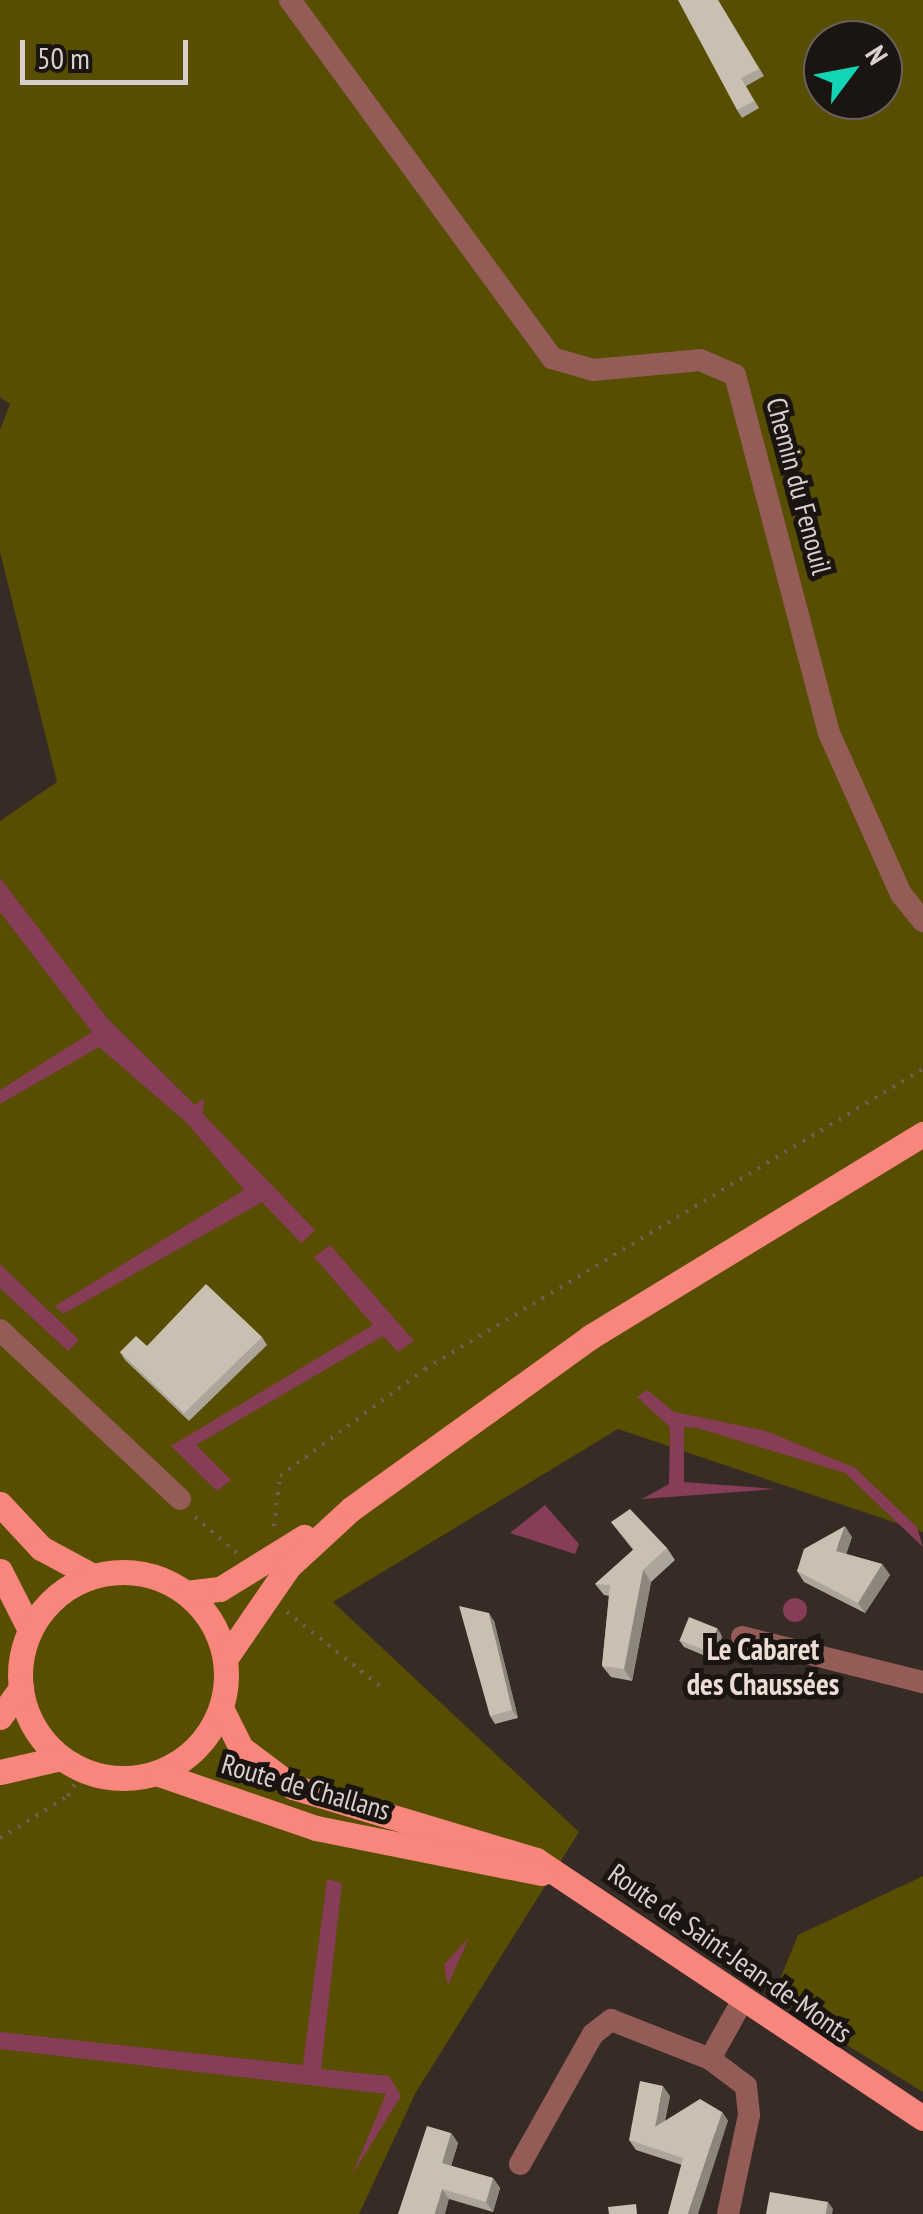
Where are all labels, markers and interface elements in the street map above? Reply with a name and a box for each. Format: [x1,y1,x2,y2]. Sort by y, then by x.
scale bar [25,20,192,82]
north arrow [803,20,903,120]
text: 50 m [37,38,90,77]
text: N [857,39,897,71]
street label: Chemin du Fenouil [759,394,839,578]
district label: Le Cabaret des Chaussées [687,1631,839,1702]
street label: Route de Challans [218,1747,394,1827]
street label: Route de Saint-Jean-de-Monts [602,1856,858,2050]

